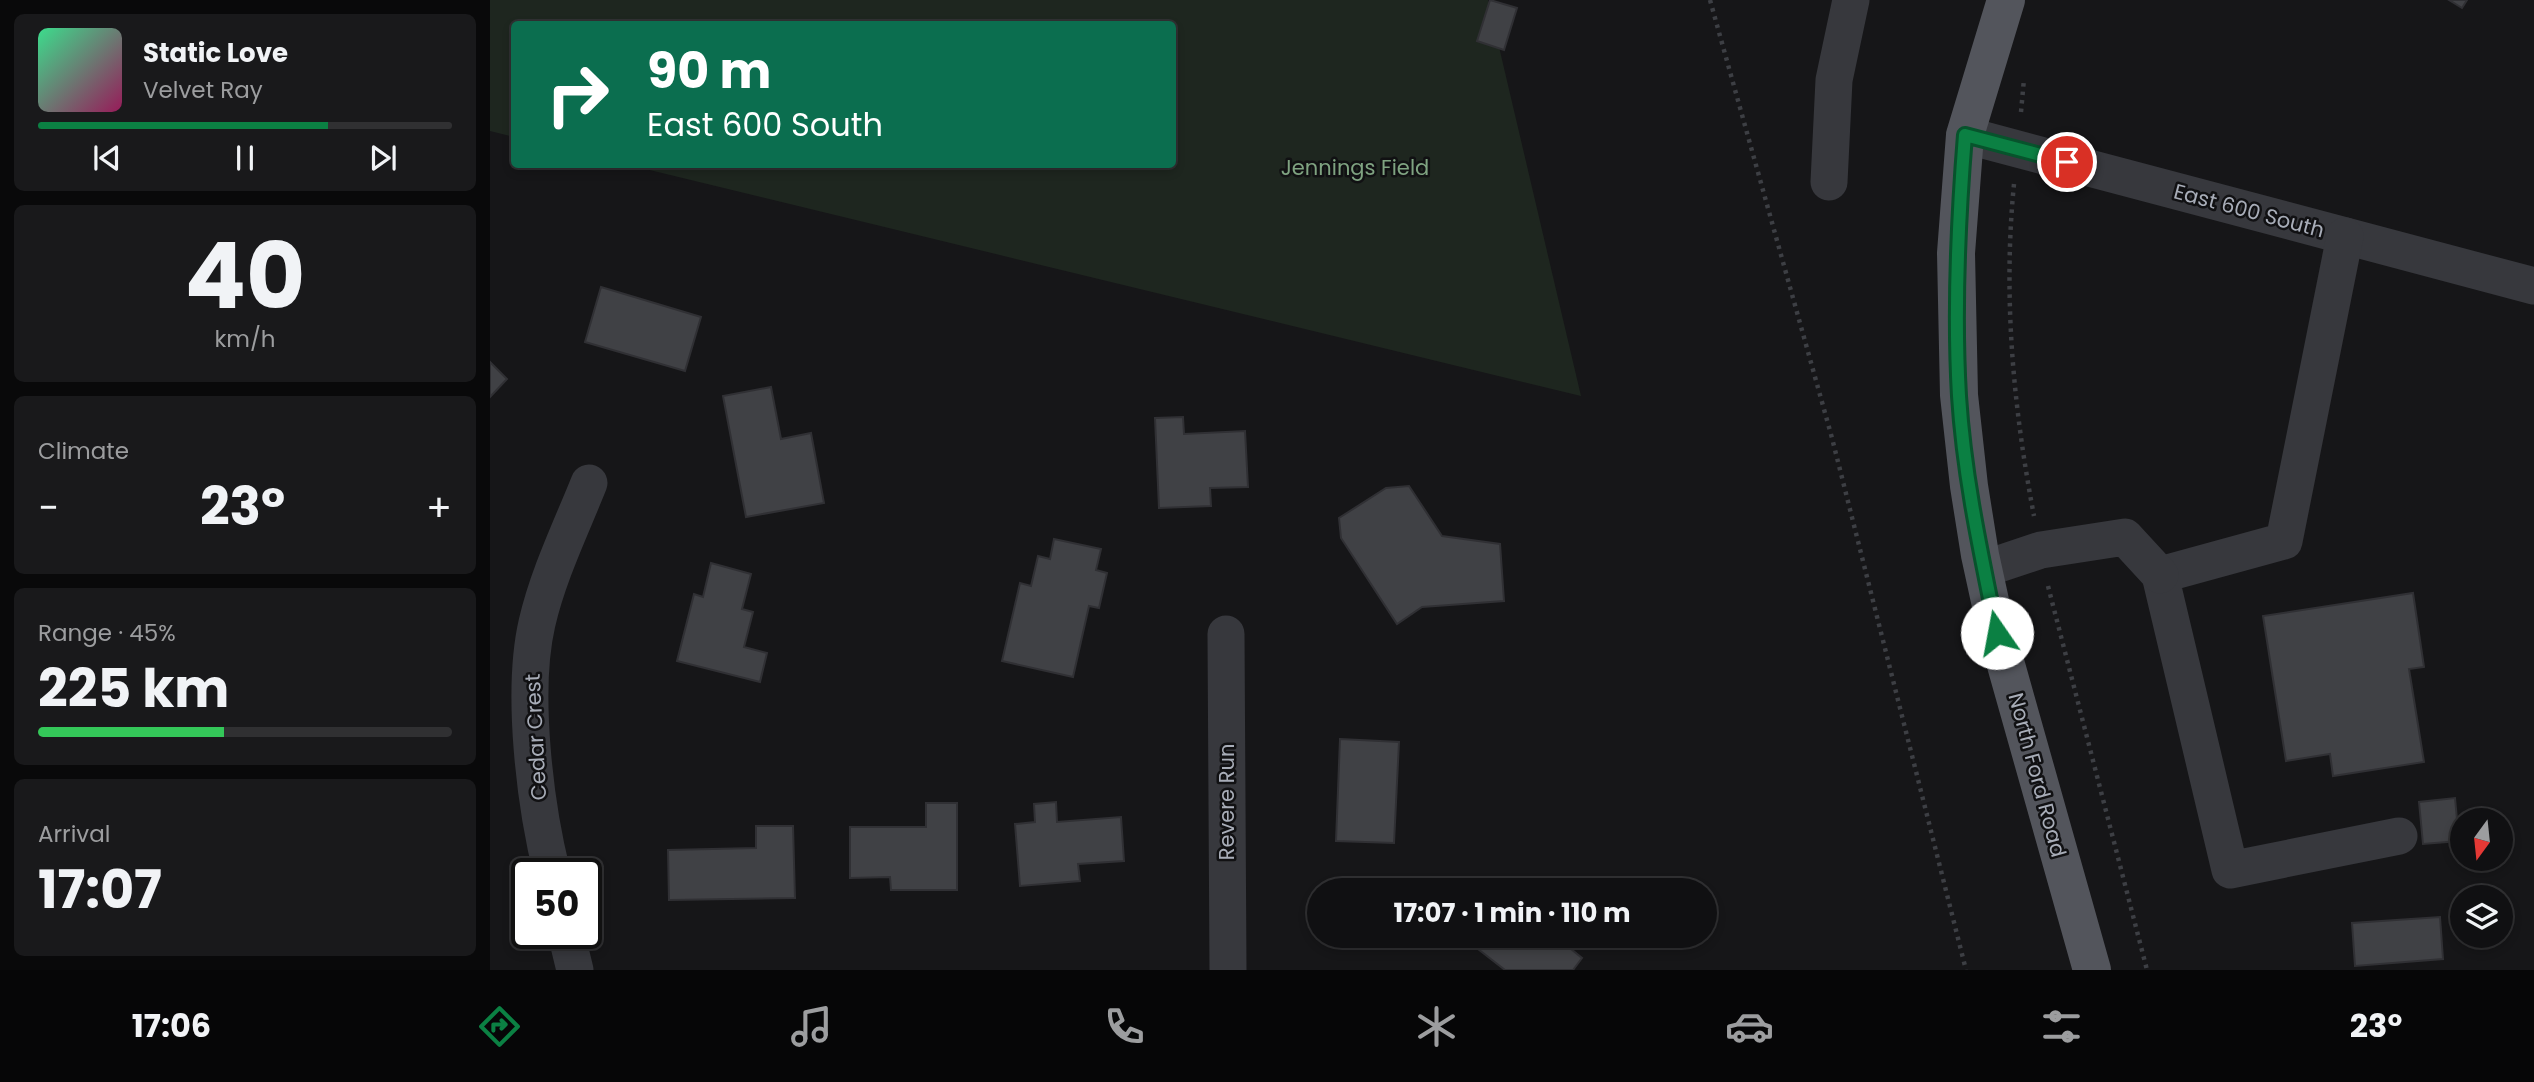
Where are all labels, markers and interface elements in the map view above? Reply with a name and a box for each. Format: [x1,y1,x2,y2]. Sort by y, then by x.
text: Static Love [143,35,288,71]
text: 90 m [647,37,771,105]
icon: right [532,49,623,140]
text: Velvet Ray [143,74,263,106]
text: East 600 South [647,102,883,147]
pin [2037,132,2097,192]
icon: previous [88,139,126,177]
icon: pause [226,139,264,177]
icon: next [364,139,402,177]
icon: arrive [2048,143,2086,181]
park label: Jennings Field [1281,153,1429,182]
street label: East 600 South [2171,176,2328,245]
text: 40 [185,212,305,340]
text: km/h [214,323,276,355]
text: Climate [38,435,129,467]
text: 23° [200,470,285,543]
text: − [38,481,59,534]
text: + [426,481,452,534]
position arrow [1960,596,2034,670]
text: Range · 45% [38,617,176,649]
text: 225 km [38,652,229,725]
street label: Cedar Crest [518,673,553,801]
street label: North Ford Road [2002,689,2073,860]
street label: Revere Run [1212,744,1241,860]
north arrow [2450,808,2513,872]
map controls [2450,808,2513,948]
text: Arrival [38,818,110,850]
text: 17:07 [38,853,162,926]
speed limit sign: 50 [511,858,602,949]
button: layers [2450,885,2513,948]
text: 17:07 · 1 min · 110 m [1393,895,1631,931]
icon: directions [475,1002,524,1051]
icon: music [787,1002,836,1051]
icon: phone [1100,1002,1149,1051]
icon: climate [1412,1002,1461,1051]
icon: car [1725,1002,1774,1051]
icon: filters [2037,1002,2086,1051]
text: 17:06 [132,1003,211,1048]
text: 23° [2350,1003,2402,1048]

